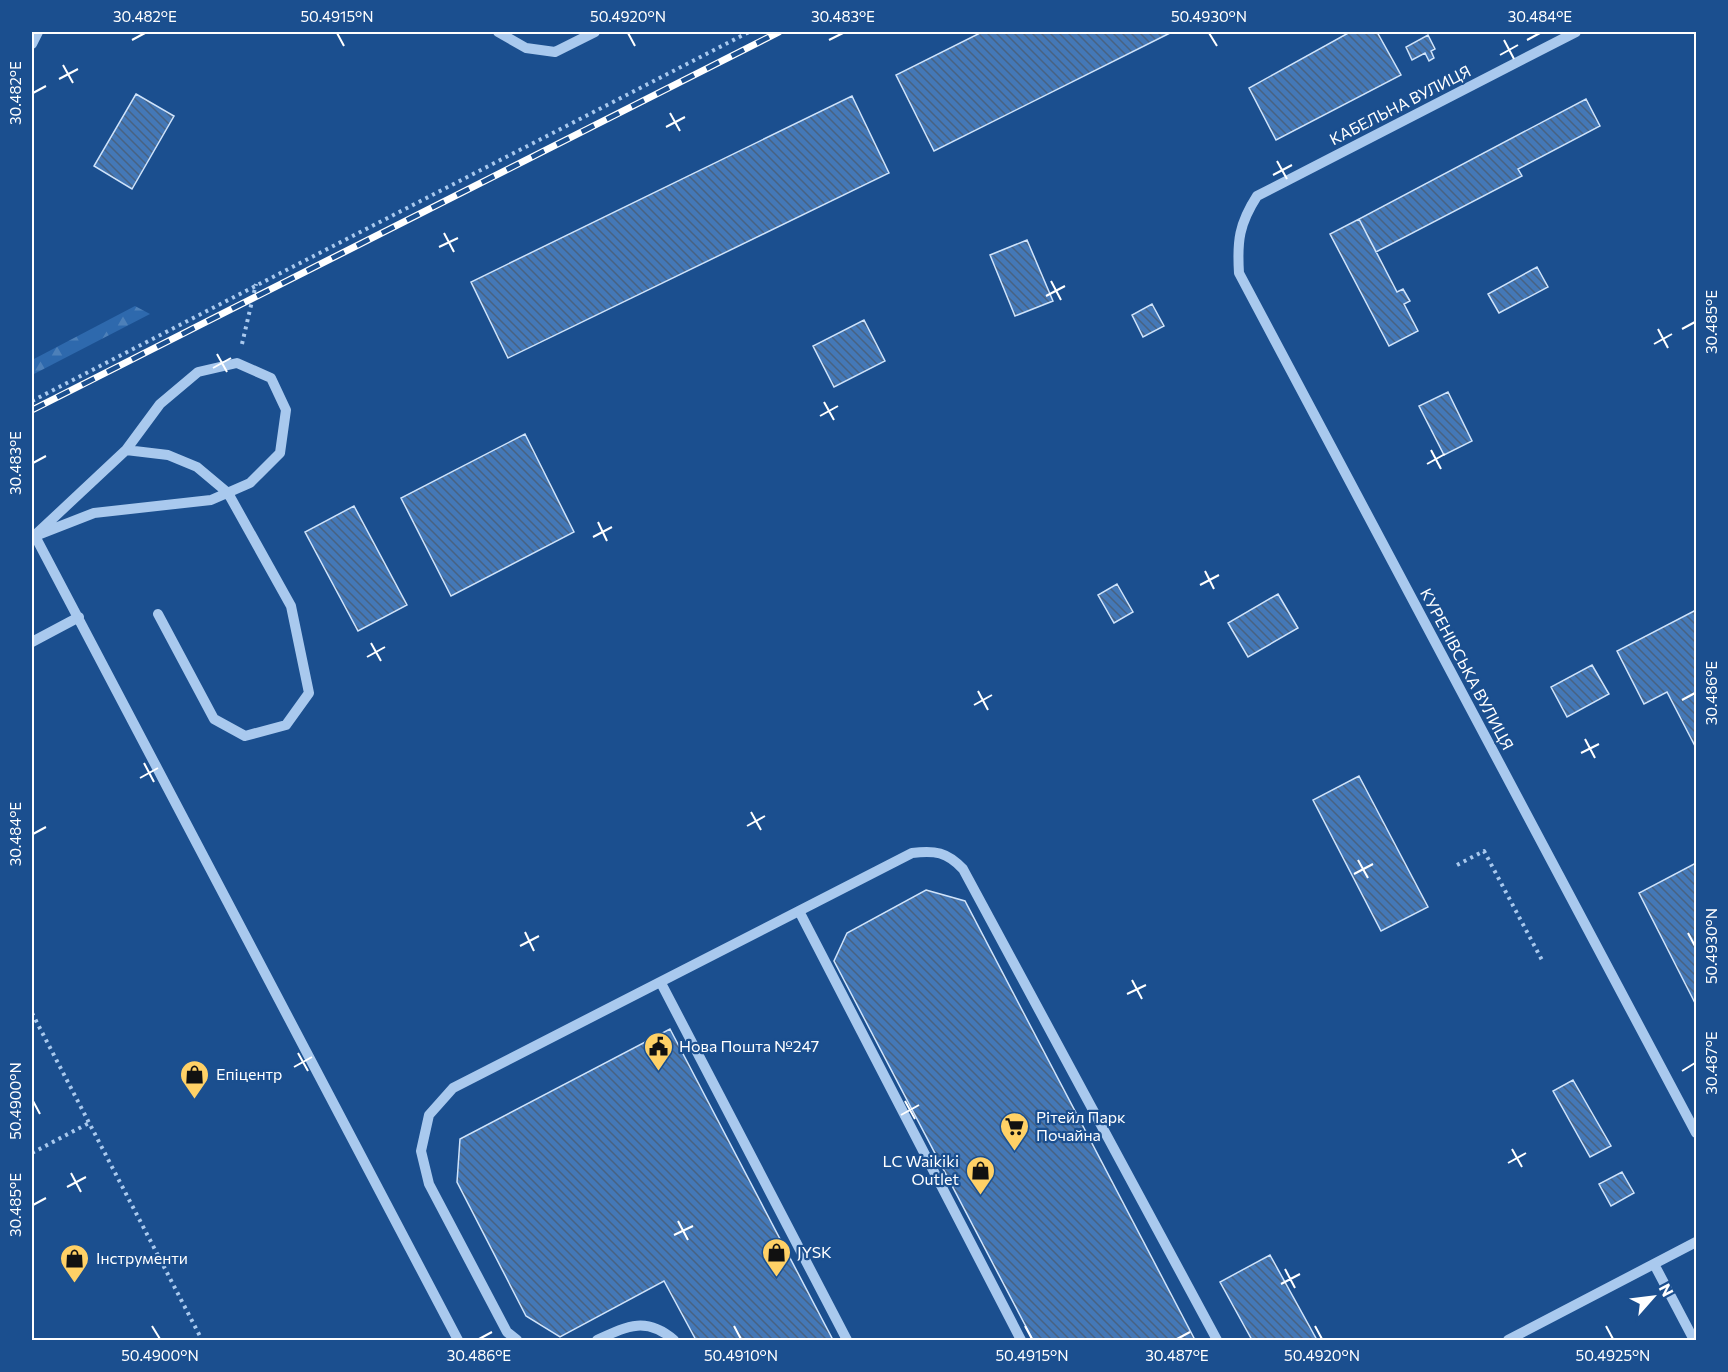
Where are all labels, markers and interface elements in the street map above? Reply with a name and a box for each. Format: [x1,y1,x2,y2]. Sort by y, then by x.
text: 30.482°E [113,7,177,25]
text: 50.4915°N [301,7,373,25]
text: 50.4920°N [590,7,666,25]
text: 30.483°E [811,7,875,25]
text: 50.4930°N [1171,7,1247,25]
text: 30.484°E [1508,7,1572,25]
text: 30.482°E [6,61,24,125]
street label: КАБЕЛЬНА ВУЛИЦЯ [1326,61,1474,148]
text: 30.485°E [1702,290,1720,354]
text: 30.483°E [6,431,24,495]
street label: КУРЕНІВСЬКА ВУЛИЦЯ [1417,585,1518,753]
text: 30.486°E [1702,661,1720,725]
text: 30.484°E [6,802,24,866]
text: 50.4930°N [1702,908,1720,984]
public building icon: Нова Пошта №247 [642,1030,674,1072]
text: 30.487°E [1702,1031,1720,1095]
place label: Нова Пошта №247 [679,1036,819,1055]
shop icon: Епіцентр [179,1058,211,1100]
text: 50.4900°N [6,1062,24,1140]
place label: Епіцентр [216,1064,282,1083]
place label: Рітейл Парк Почайна [1036,1107,1126,1144]
supermarket icon: Рітейл Парк Почайна [999,1110,1031,1152]
place label: LC Waikiki Outlet [883,1151,959,1188]
shop icon: LC Waikiki Outlet [964,1154,996,1196]
text: 30.485°E [6,1173,24,1237]
shop icon: JYSK [760,1236,792,1278]
shop icon: Інструменти [59,1242,91,1284]
place label: JYSK [797,1242,832,1261]
place label: Інструменти [96,1248,188,1267]
north arrow [1623,1267,1683,1327]
text: N [1655,1280,1678,1299]
text: 50.4900°N [121,1346,199,1364]
text: 30.486°E [447,1346,511,1364]
text: 50.4910°N [704,1346,778,1364]
text: 50.4915°N [996,1346,1068,1364]
text: 30.487°E [1145,1346,1209,1364]
text: 50.4920°N [1284,1346,1360,1364]
text: 50.4925°N [1576,1346,1650,1364]

